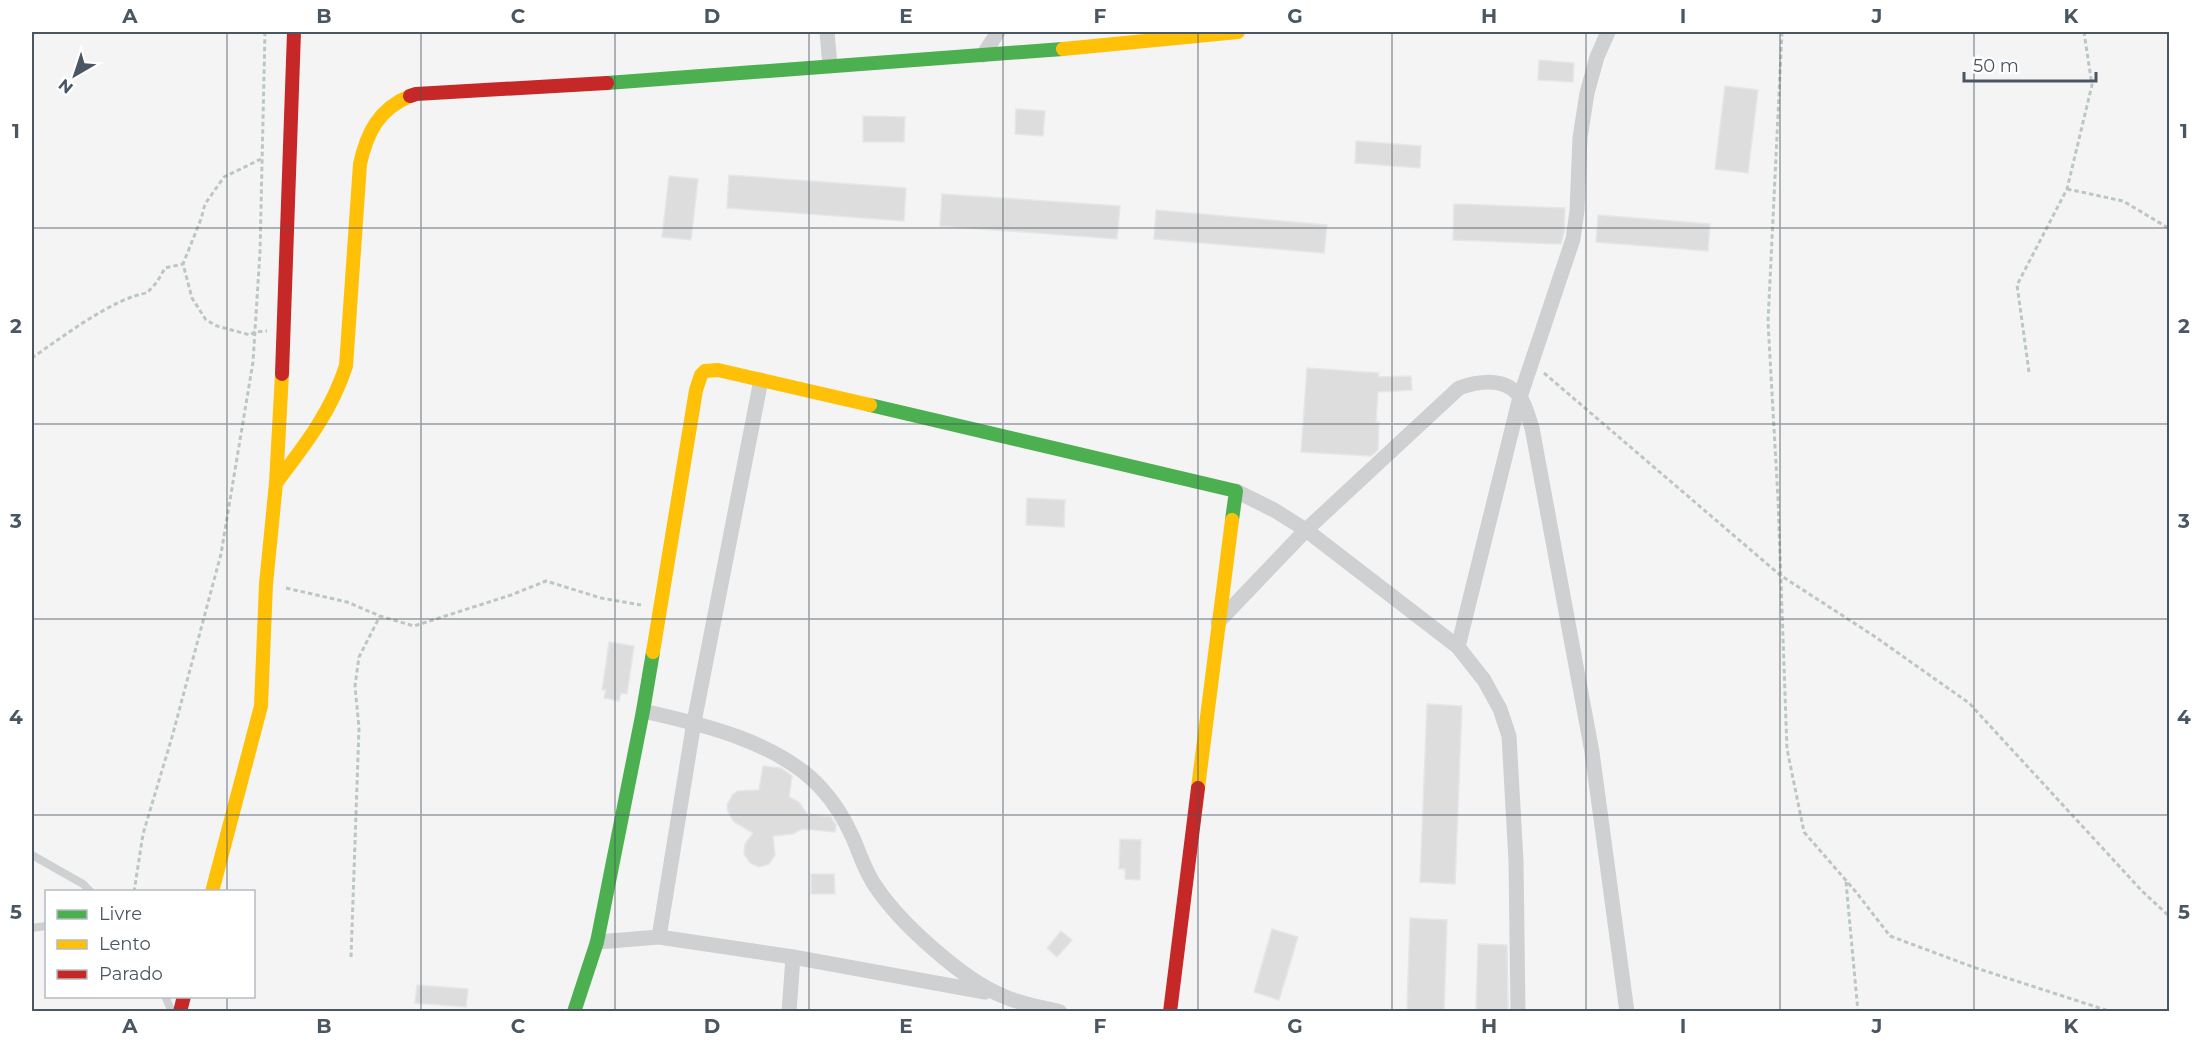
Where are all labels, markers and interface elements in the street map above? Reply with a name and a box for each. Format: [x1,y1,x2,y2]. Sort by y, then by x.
text: A [121,4,138,28]
text: B [316,4,332,28]
text: C [511,4,526,28]
text: D [704,4,720,28]
text: E [899,4,913,28]
text: F [1094,4,1107,28]
text: G [1287,4,1303,28]
text: H [1481,4,1497,28]
text: I [1680,4,1686,28]
text: J [1871,4,1882,28]
text: K [2064,4,2080,28]
north arrow [45,45,105,105]
scale bar [1964,45,2096,83]
text: 50 m [1973,55,2019,77]
text: N [55,75,77,98]
text: 1 [12,119,20,143]
text: 1 [2180,119,2188,143]
text: 2 [10,314,22,338]
text: 2 [2178,314,2190,338]
text: 3 [9,509,22,533]
text: 3 [2177,509,2190,533]
text: 4 [9,705,23,729]
text: 4 [2177,705,2191,729]
legend [45,890,255,998]
text: 5 [10,900,22,924]
text: 5 [2178,900,2190,924]
text: Livre [99,903,142,925]
text: Lento [99,933,151,955]
text: Parado [99,963,163,985]
text: A [121,1014,138,1038]
text: B [316,1014,332,1038]
text: C [511,1014,526,1038]
text: D [704,1014,720,1038]
text: E [899,1014,913,1038]
text: F [1094,1014,1107,1038]
text: G [1287,1014,1303,1038]
text: H [1481,1014,1497,1038]
text: I [1680,1014,1686,1038]
text: J [1871,1014,1882,1038]
text: K [2064,1014,2080,1038]

